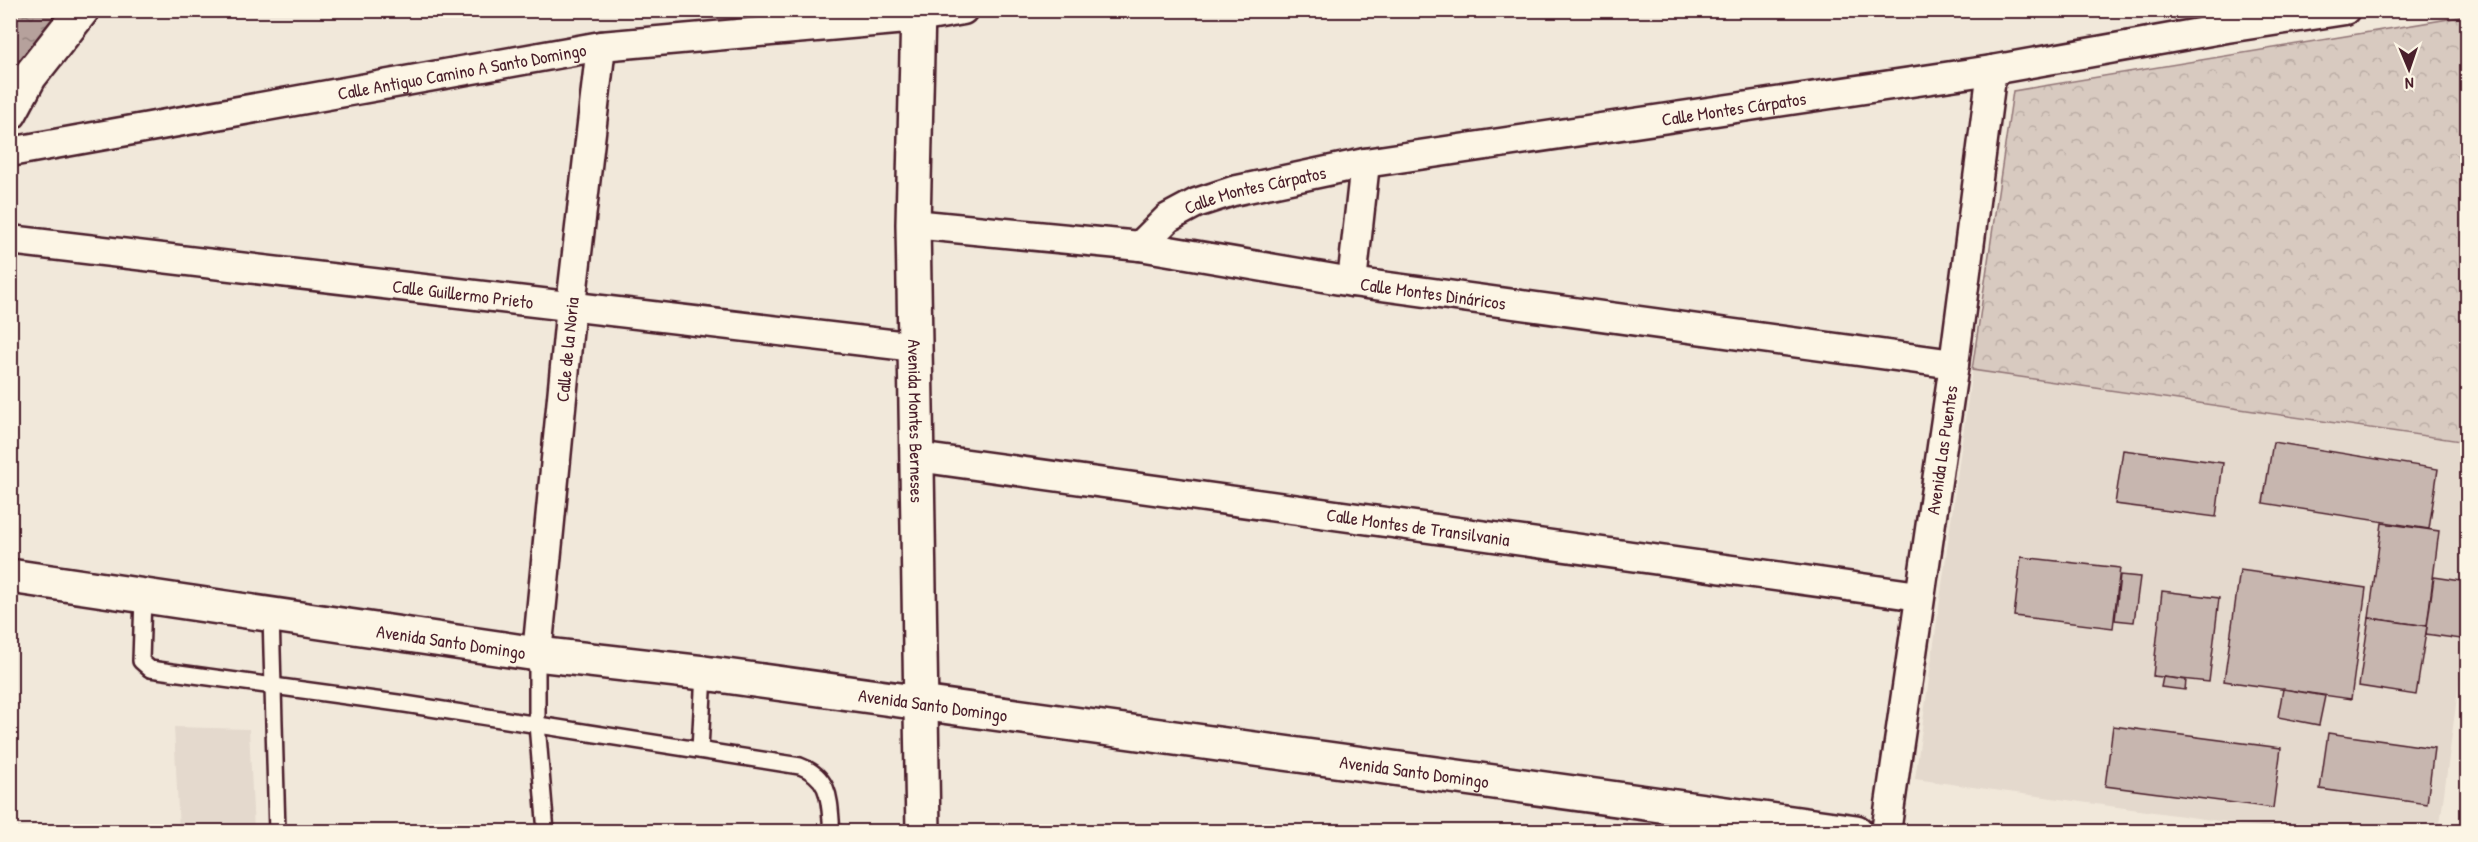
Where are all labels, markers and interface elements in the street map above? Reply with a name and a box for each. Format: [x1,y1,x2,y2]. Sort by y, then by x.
street label: Calle Antiguo Camino A Santo Domingo [335,36,588,106]
north arrow [2379,39,2439,99]
text: N [2404,73,2414,95]
street label: Calle Montes Cárpatos [1660,85,1808,131]
street label: Calle Montes Cárpatos [1179,159,1328,220]
street label: Calle Montes Dináricos [1359,271,1508,315]
street label: Calle Guillermo Prieto [391,273,535,314]
street label: Calle de la Noria [549,296,584,403]
street label: Avenida Montes Berneses [902,339,930,503]
street label: Avenida Las Puentes [1920,384,1963,516]
street label: Calle Montes de Transilvania [1325,501,1511,552]
street label: Avenida Santo Domingo [375,618,527,665]
street label: Avenida Santo Domingo [857,682,1009,727]
street label: Avenida Santo Domingo [1338,748,1491,794]

